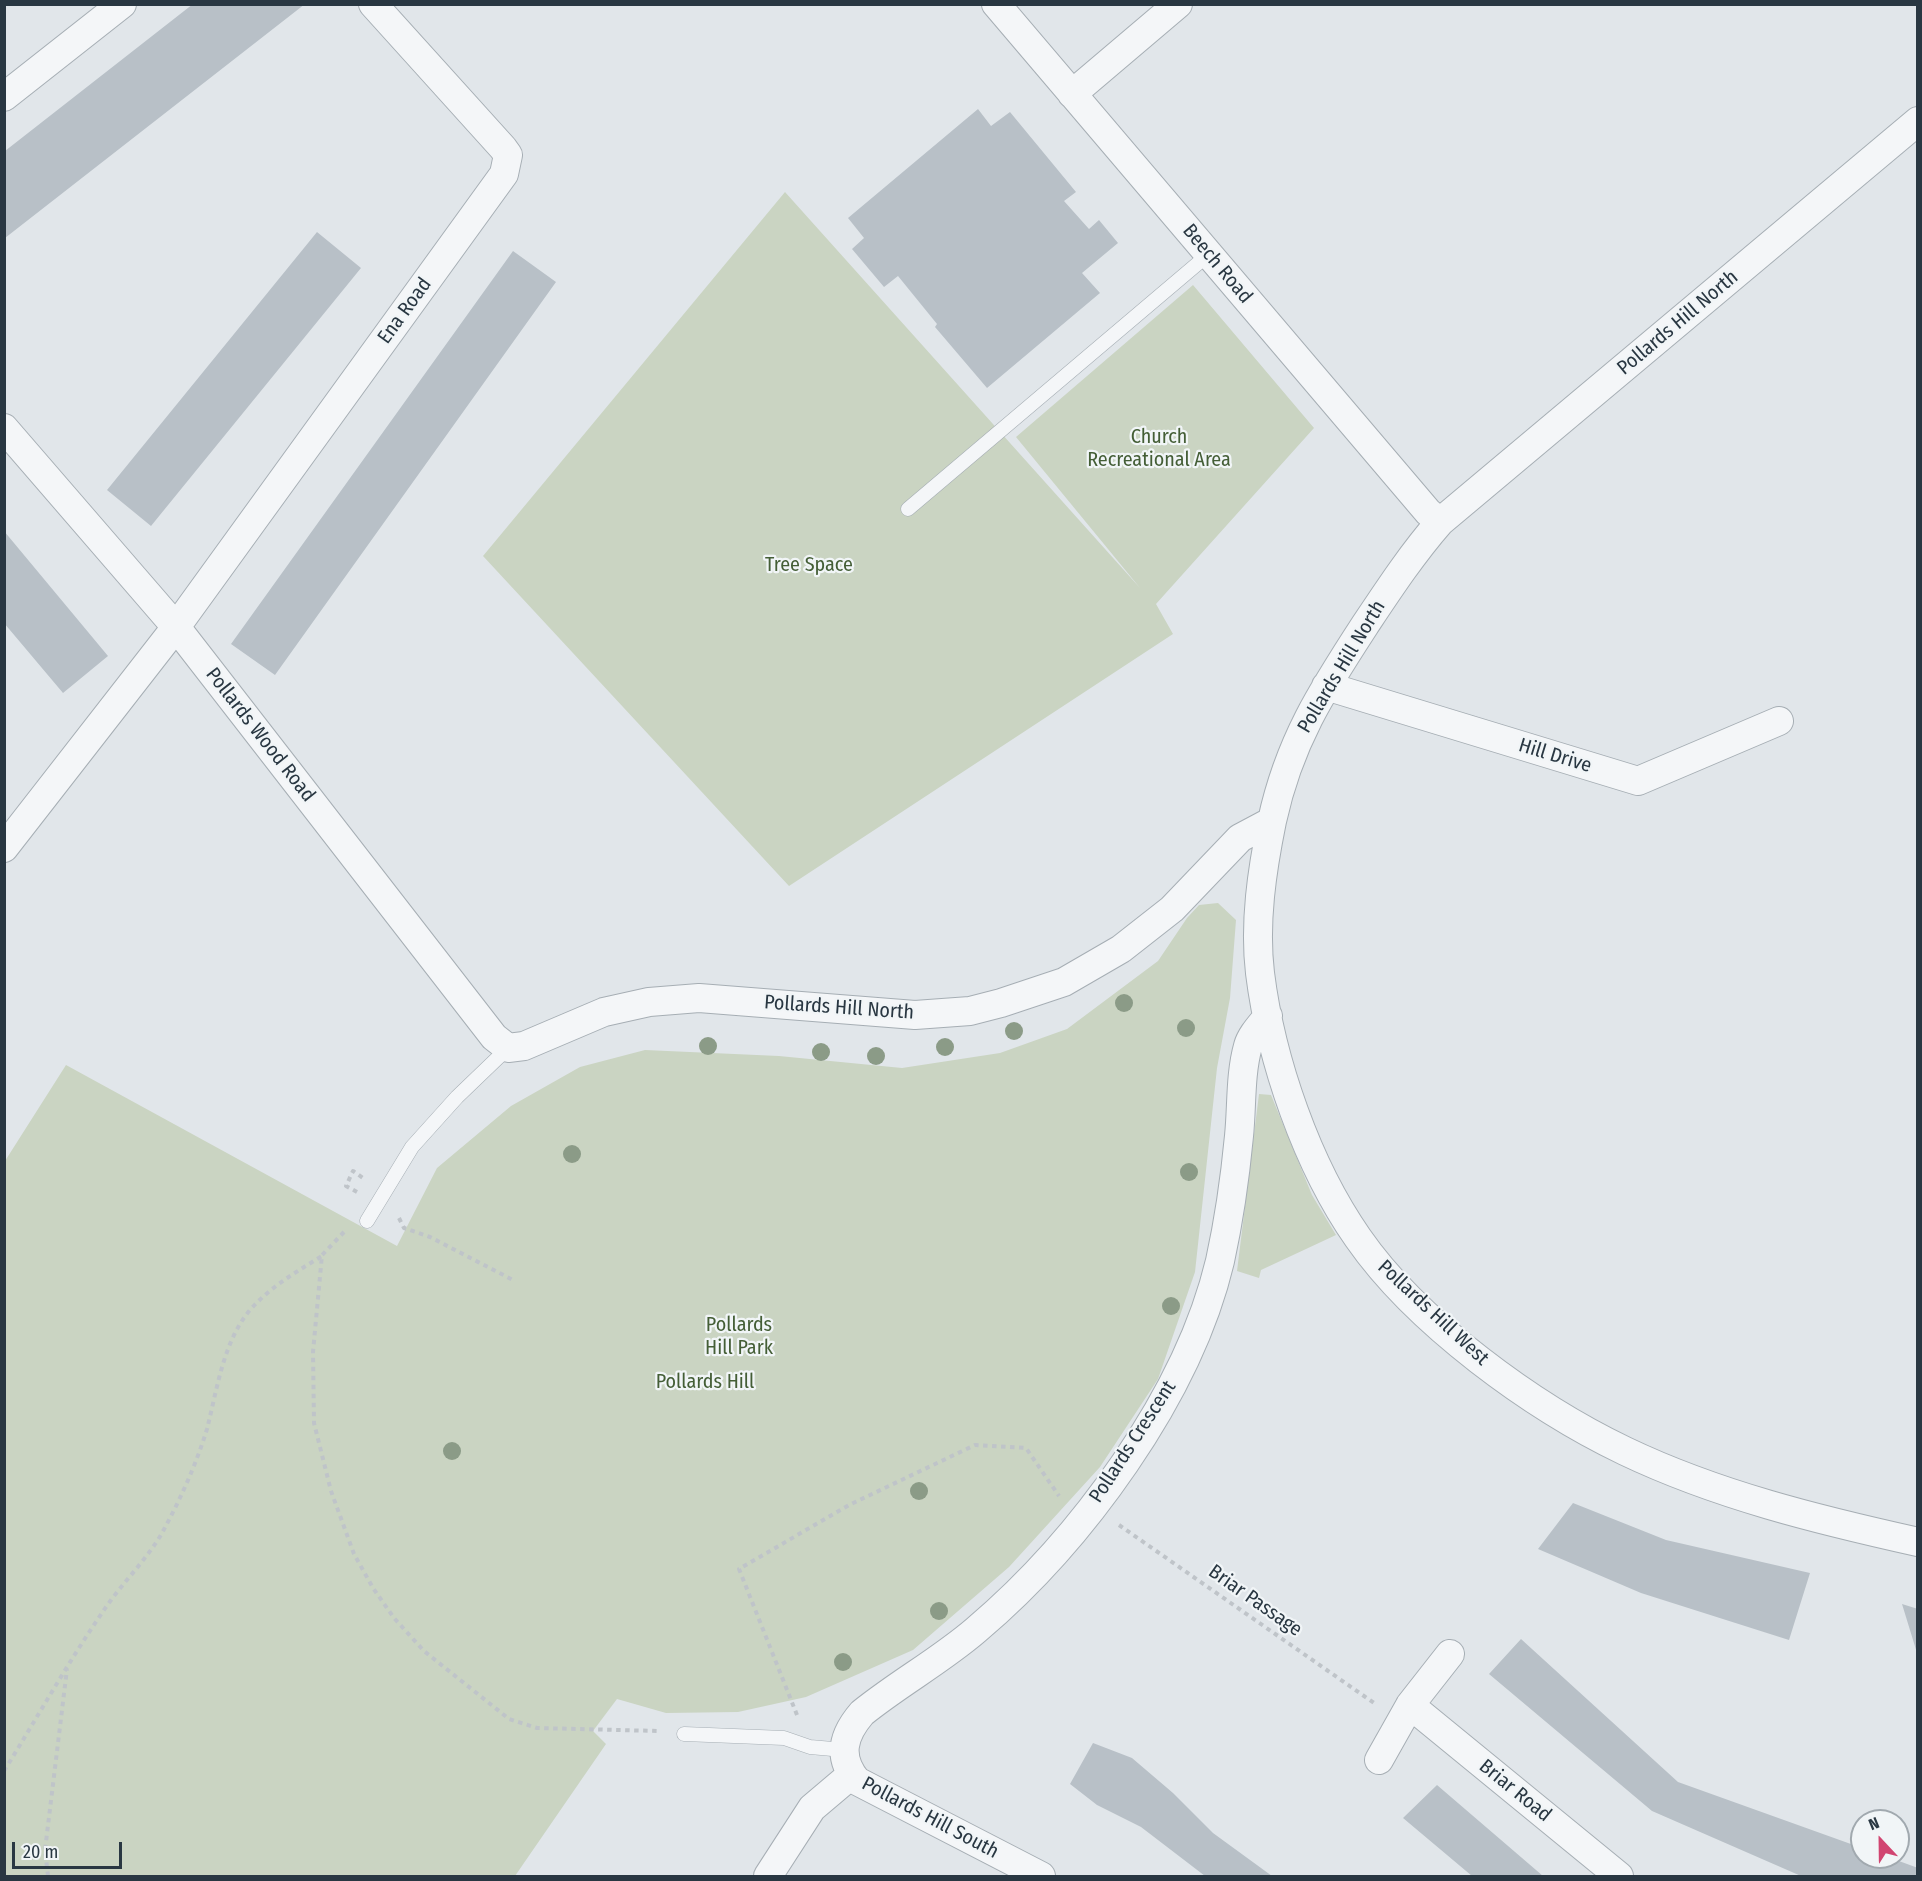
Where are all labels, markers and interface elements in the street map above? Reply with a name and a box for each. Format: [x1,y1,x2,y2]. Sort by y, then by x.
street label: Beech Road [1177,220,1257,308]
street label: Pollards Hill North [1613,266,1743,380]
street label: Ena Road [373,273,437,349]
park label: Church Recreational Area [1087,425,1231,472]
park label: Tree Space [765,553,853,577]
street label: Pollards Hill North [1293,596,1391,738]
street label: Pollards Wood Road [200,663,320,807]
street label: Hill Drive [1516,734,1594,778]
street label: Pollards Hill North [763,991,915,1025]
street label: Pollards Hill West [1372,1255,1494,1371]
park label: Pollards Hill Park [705,1313,773,1360]
park label: Pollards Hill [656,1370,754,1394]
street label: Pollards Crescent [1085,1376,1181,1508]
street label: Briar Passage [1204,1560,1306,1642]
street label: Briar Road [1474,1755,1556,1827]
street label: Pollards Hill South [858,1772,1002,1864]
north arrow [1850,1809,1910,1869]
text: N [1866,1813,1882,1834]
scale bar [15,1830,124,1868]
text: 20 m [23,1841,58,1863]

